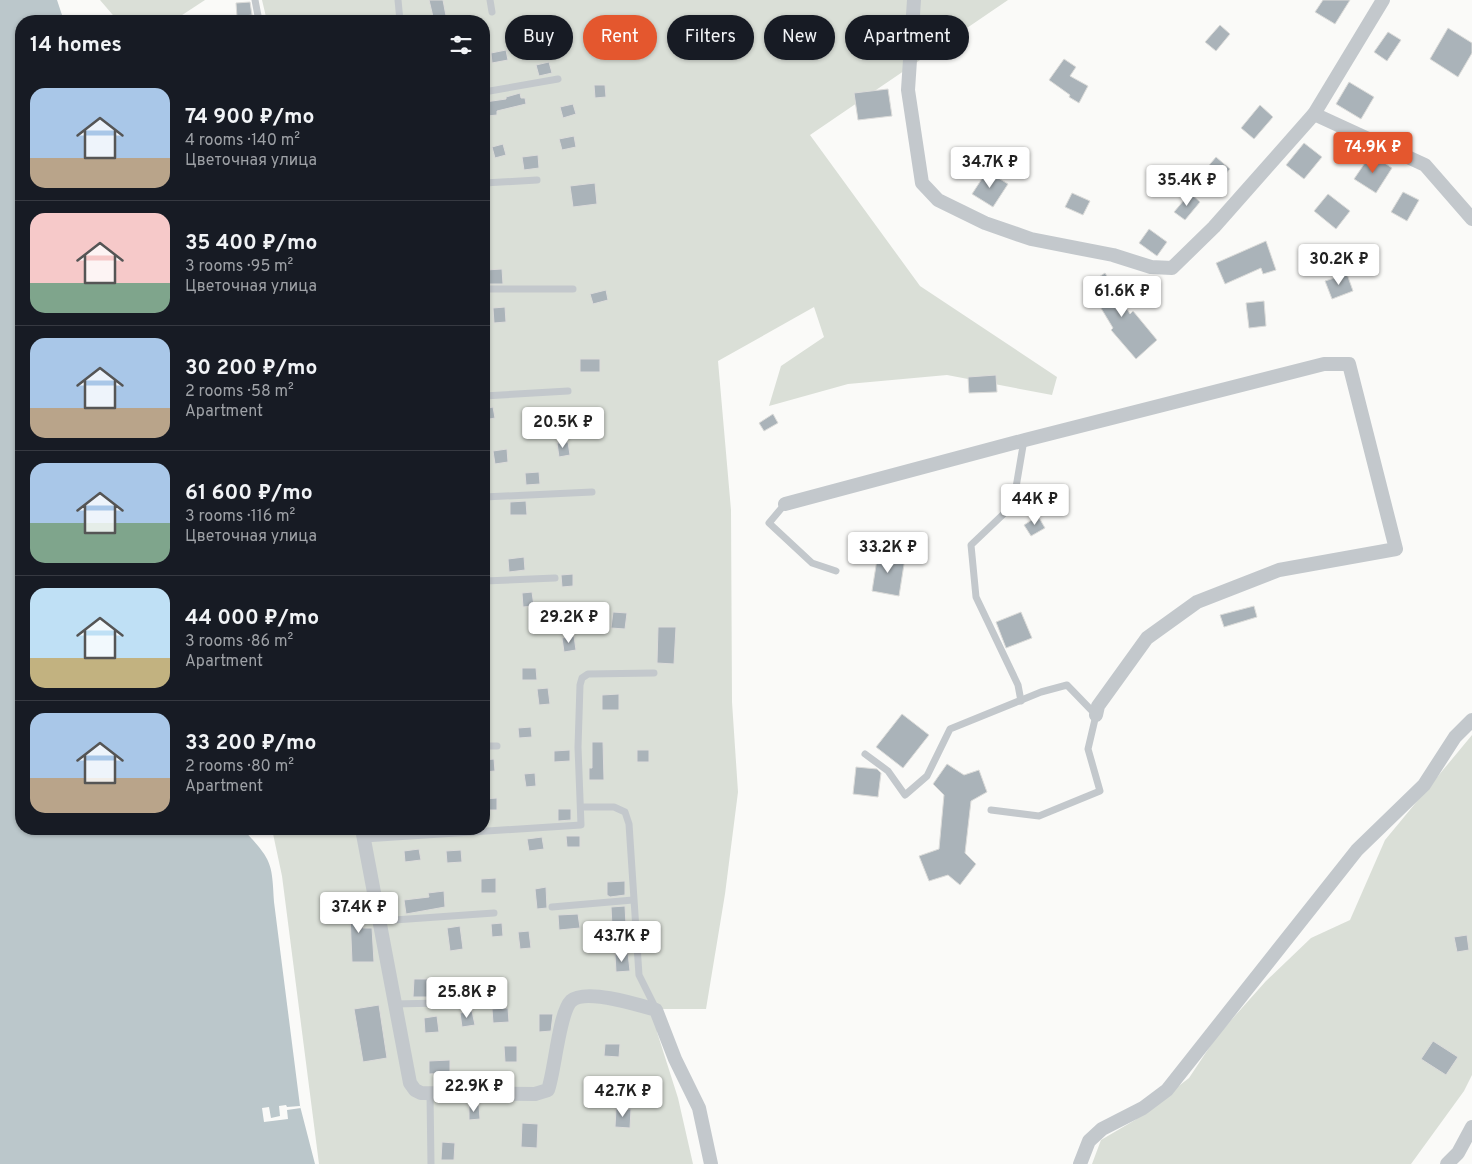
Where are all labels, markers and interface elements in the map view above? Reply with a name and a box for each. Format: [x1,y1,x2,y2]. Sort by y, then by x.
chip: Buy [505,15,573,60]
chip: Rent [583,15,657,60]
chip: Filters [667,15,754,60]
chip: New [764,15,835,60]
chip: Apartment [845,15,969,60]
icon: filters [447,31,475,59]
text: 14 homes [30,32,122,59]
text: 74 900 ₽/mo [185,104,314,131]
icon: home [70,108,130,168]
text: 4 rooms · 140 m² [185,131,300,151]
pin: 74.9K ₽ [1327,132,1419,174]
text: 74.9K ₽ [1344,138,1402,158]
pin: 34.7K ₽ [944,146,1036,189]
text: Цветочная улица [185,151,317,171]
text: 34.7K ₽ [962,153,1018,173]
pin: 35.4K ₽ [1141,164,1233,207]
text: 35.4K ₽ [1157,171,1217,191]
text: 35 400 ₽/mo [185,230,317,257]
icon: home [70,233,130,293]
pin: 30.2K ₽ [1293,244,1385,286]
text: 30.2K ₽ [1309,250,1369,270]
text: 3 rooms · 95 m² [185,257,293,277]
pin: 61.6K ₽ [1076,276,1168,318]
text: Цветочная улица [185,277,317,297]
text: 61.6K ₽ [1094,282,1150,302]
text: 30 200 ₽/mo [185,355,317,382]
icon: home [70,358,130,418]
text: 2 rooms · 58 m² [185,382,294,402]
text: Apartment [185,402,263,422]
pin: 20.5K ₽ [517,406,609,449]
text: 20.5K ₽ [533,413,593,433]
text: 61 600 ₽/mo [185,480,313,507]
icon: home [70,483,130,543]
pin: 44K ₽ [1000,484,1070,526]
text: 44K ₽ [1012,490,1058,510]
text: 3 rooms · 116 m² [185,507,295,527]
text: Цветочная улица [185,527,317,547]
pin: 33.2K ₽ [842,532,934,574]
text: 33.2K ₽ [859,538,917,558]
pin: 29.2K ₽ [523,602,615,644]
text: 44 000 ₽/mo [185,605,319,632]
icon: home [70,608,130,668]
text: 29.2K ₽ [539,608,599,628]
text: 3 rooms · 86 m² [185,632,293,652]
text: Apartment [185,652,263,672]
text: 33 200 ₽/mo [185,730,316,757]
icon: home [70,733,130,793]
text: 2 rooms · 80 m² [185,757,294,777]
text: Apartment [185,777,263,797]
pin: 37.4K ₽ [313,892,405,934]
text: 37.4K ₽ [331,898,387,918]
pin: 43.7K ₽ [576,920,668,963]
text: 43.7K ₽ [594,927,650,947]
pin: 25.8K ₽ [421,976,513,1019]
text: 25.8K ₽ [437,983,497,1003]
pin: 22.9K ₽ [428,1070,520,1113]
pin: 42.7K ₽ [577,1076,669,1118]
text: 22.9K ₽ [444,1077,504,1097]
text: 42.7K ₽ [595,1082,651,1102]

